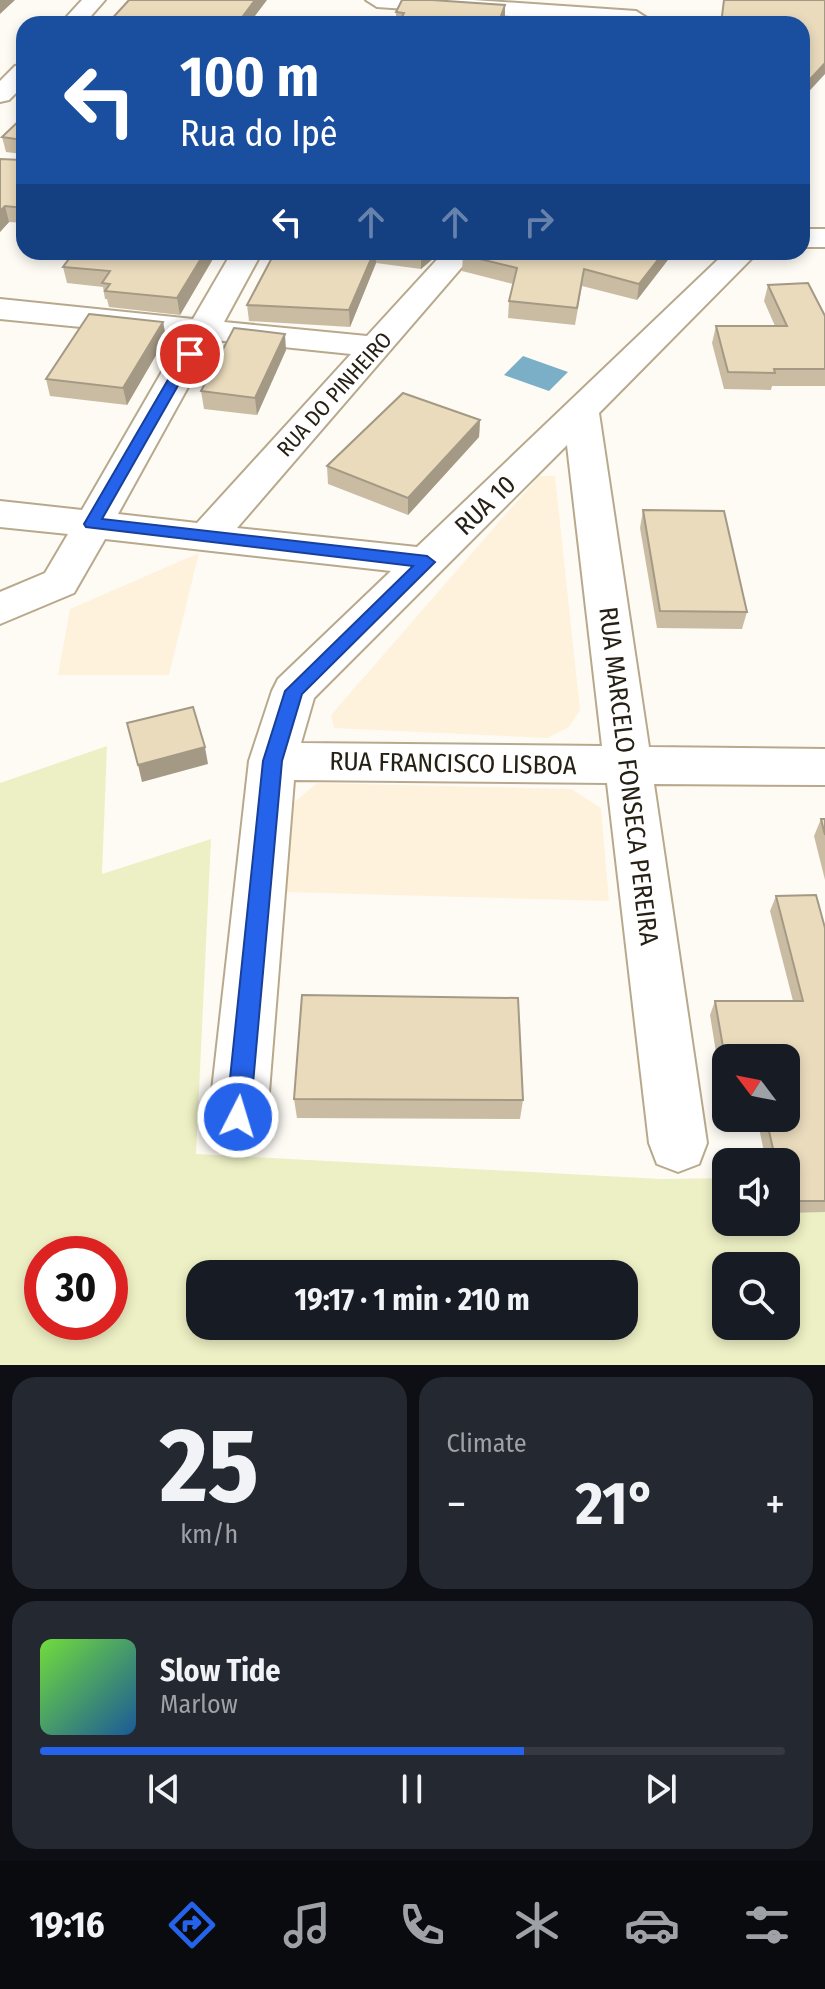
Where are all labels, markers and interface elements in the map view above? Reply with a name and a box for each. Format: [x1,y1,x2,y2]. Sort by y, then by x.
text: 100 m [180,44,319,111]
icon: left [48,48,152,152]
text: Rua do Ipê [180,112,338,156]
icon: left [265,200,309,244]
icon: ahead [349,200,393,244]
icon: ahead [433,200,477,244]
icon: right [517,200,561,244]
pin [156,320,224,388]
street label: RUA DO PINHEIRO [271,326,398,462]
icon: arrive [168,332,212,376]
street label: RUA 10 [449,469,522,542]
street label: RUA MARCELO FONSECA PEREIRA [592,605,665,947]
street label: RUA FRANCISCO LISBOA [329,746,577,781]
north arrow [712,1044,800,1132]
map controls [712,1044,800,1340]
position arrow [196,1075,280,1159]
button: sound [712,1148,800,1236]
speed limit sign: 30 [24,1236,128,1340]
button: search [712,1252,800,1340]
text: 19:17 · 1 min · 210 m [294,1282,530,1318]
text: 25 [160,1404,259,1529]
text: Climate [447,1428,527,1459]
text: 21° [576,1468,656,1540]
text: − [447,1478,466,1531]
text: + [765,1478,785,1531]
text: km/h [180,1519,238,1550]
text: Slow Tide [160,1653,281,1689]
text: Marlow [160,1689,238,1720]
icon: previous [142,1767,186,1811]
icon: pause [390,1767,434,1811]
icon: next [639,1767,683,1811]
icon: directions [164,1897,220,1953]
icon: music [279,1897,335,1953]
icon: phone [394,1897,450,1953]
icon: climate [509,1897,565,1953]
icon: car [624,1897,680,1953]
icon: filters [739,1897,795,1953]
text: 19:16 [30,1903,104,1947]

